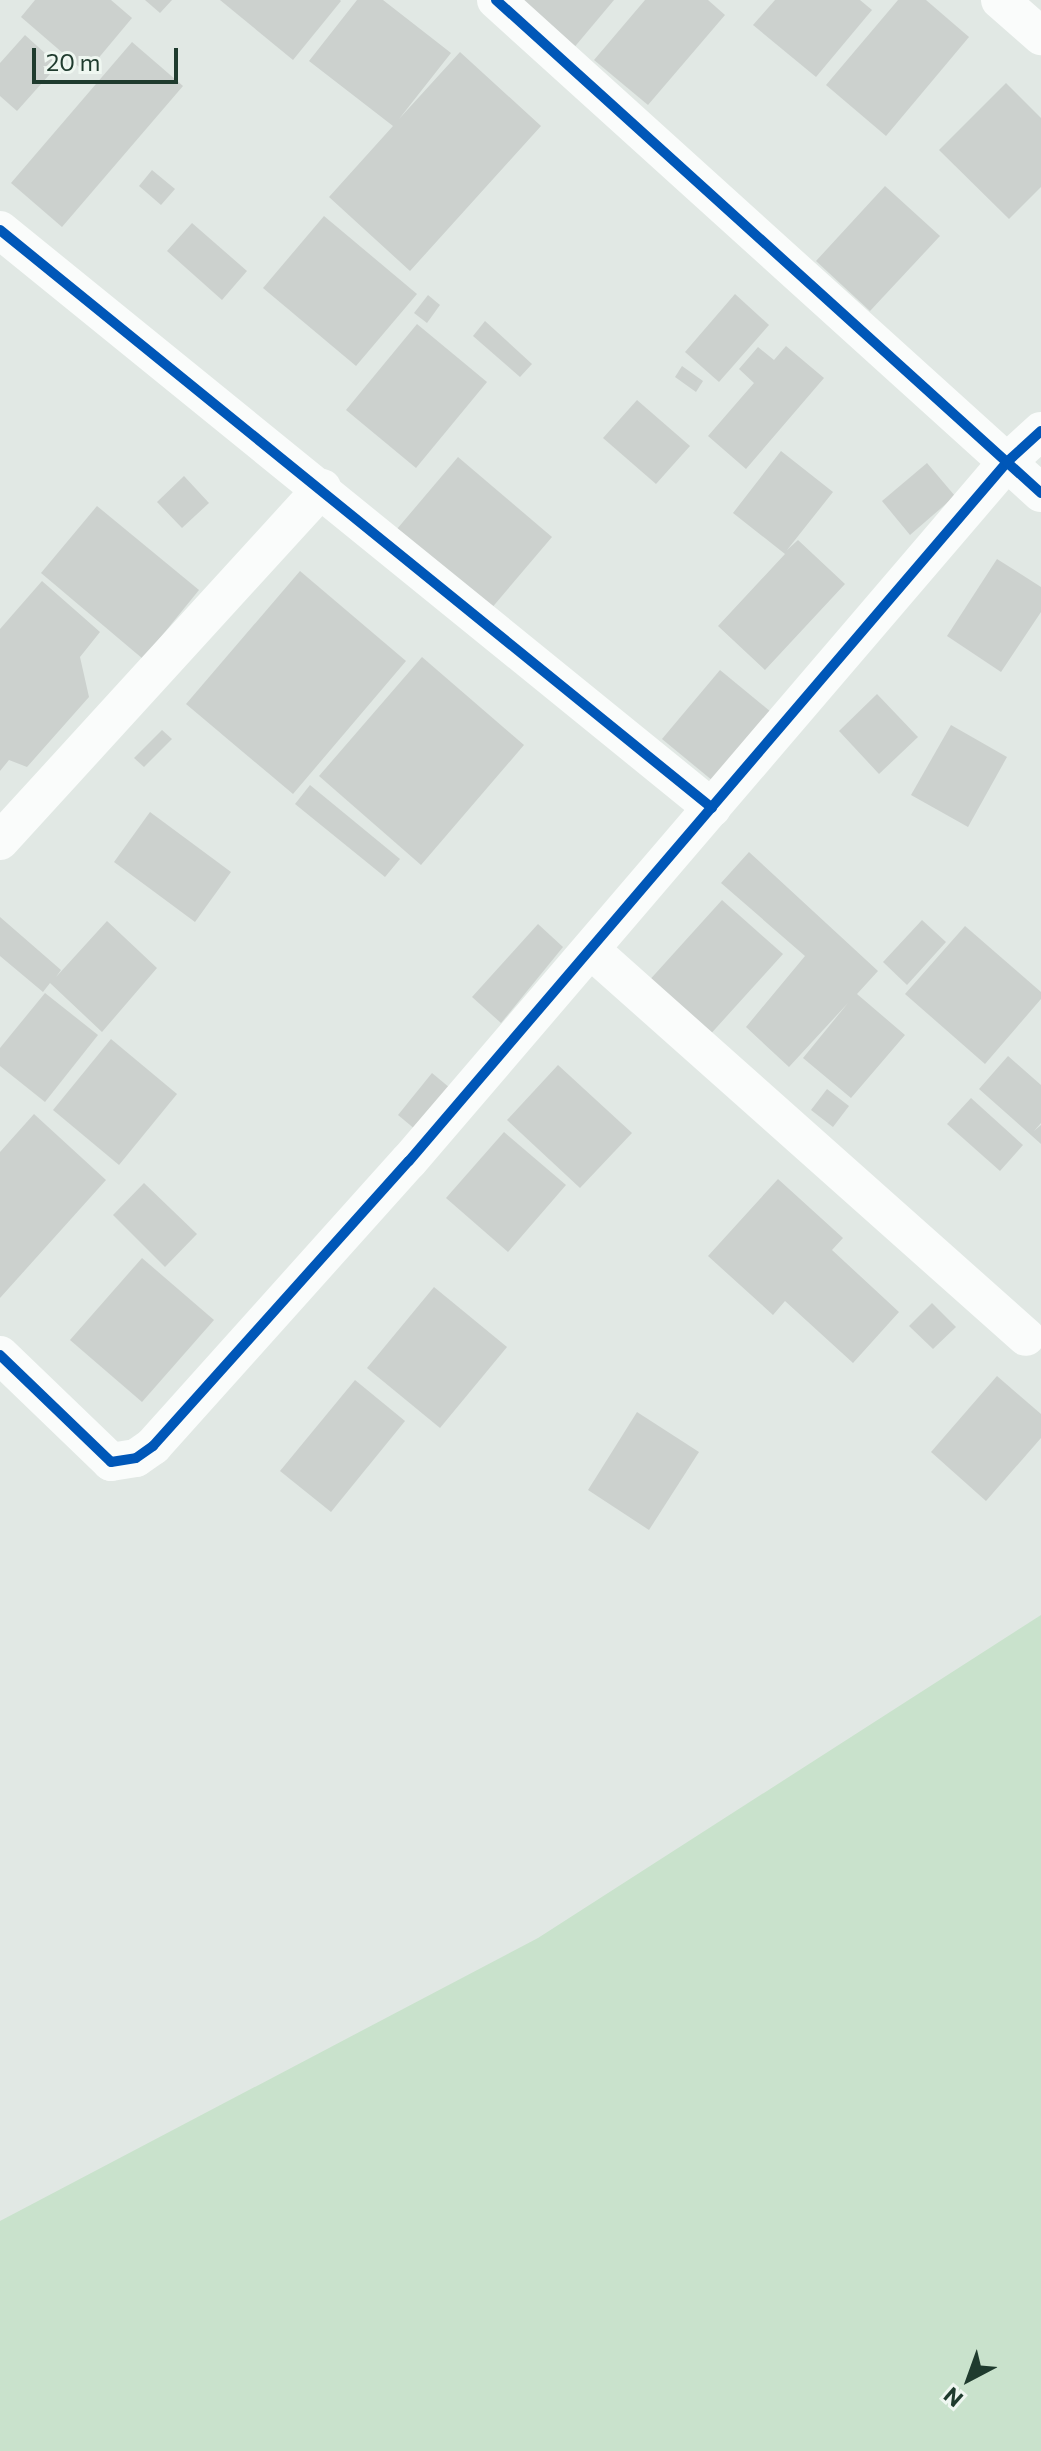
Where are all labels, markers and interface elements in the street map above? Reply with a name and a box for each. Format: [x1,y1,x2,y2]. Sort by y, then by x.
scale bar [36,32,182,82]
text: 20 m [46,47,100,76]
north arrow [929,2339,1009,2419]
text: N [938,2382,968,2413]

